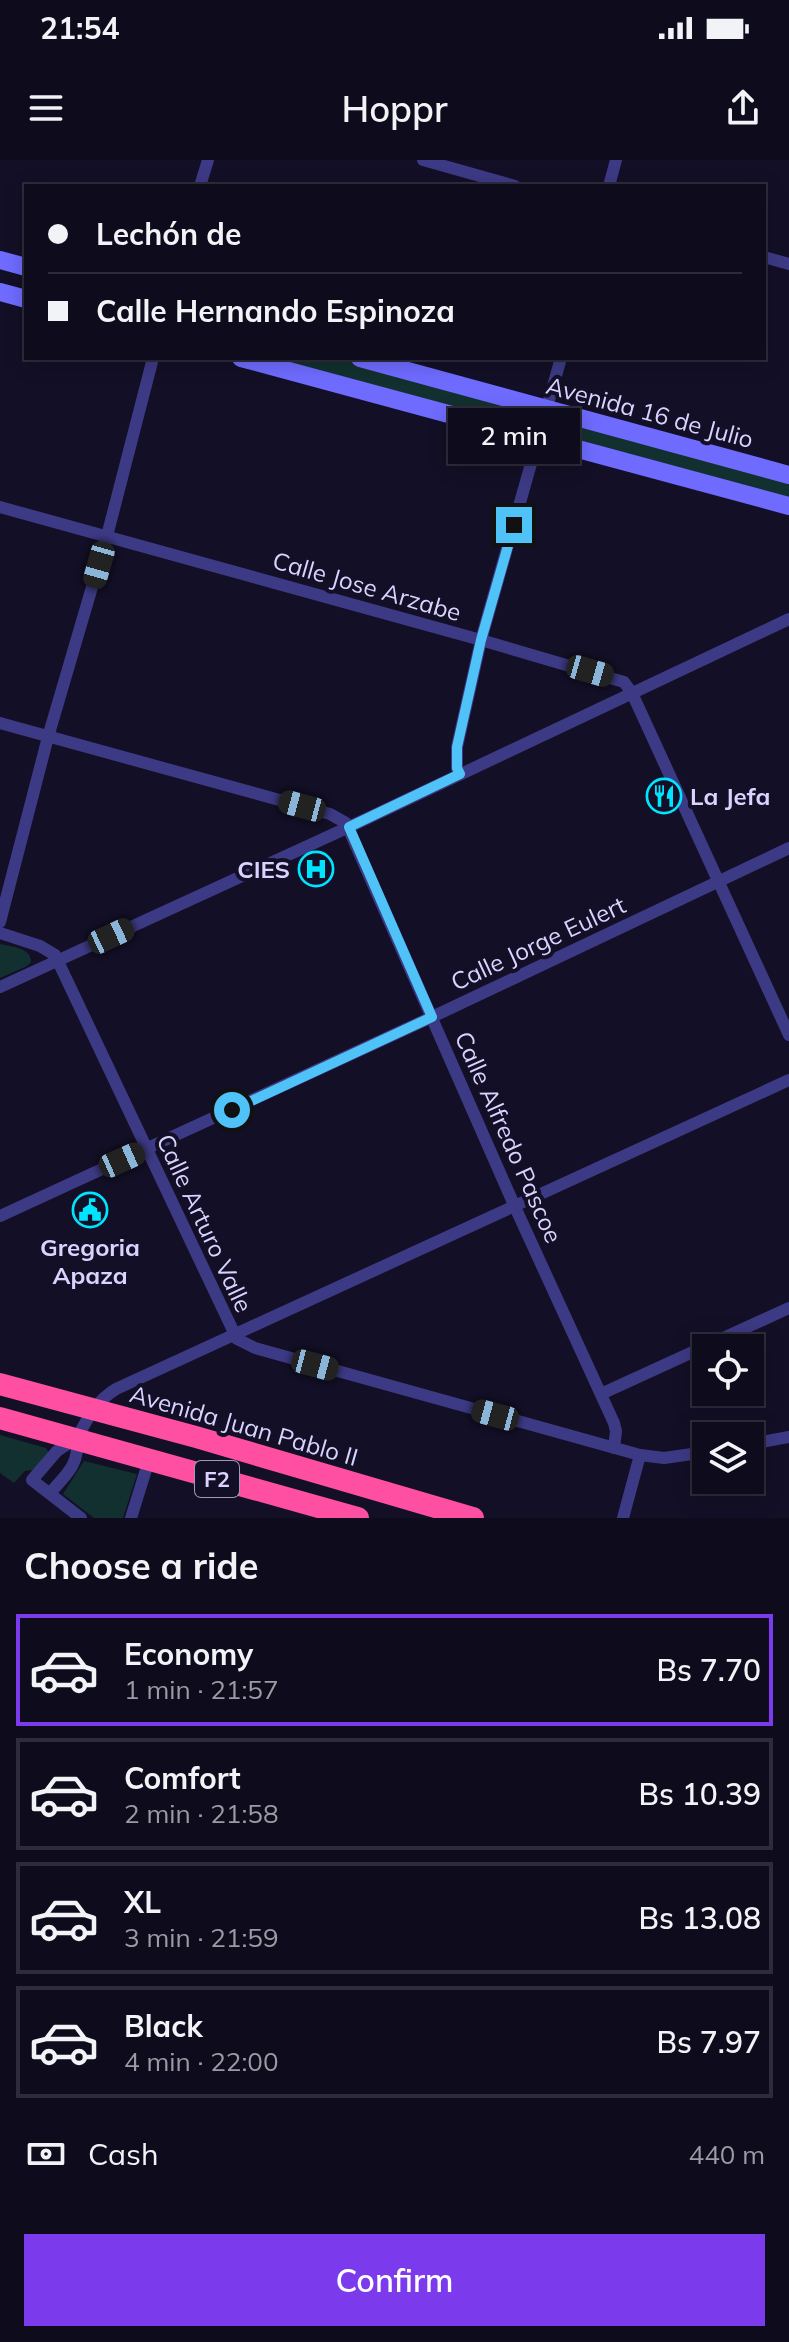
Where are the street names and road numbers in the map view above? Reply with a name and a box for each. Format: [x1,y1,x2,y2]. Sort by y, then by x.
street label: Avenida 16 de Julio [543,370,757,454]
street label: Calle Jose Arzabe [269,545,465,627]
street label: Calle Jorge Eulert [446,889,630,997]
street label: Calle Alfredo Pascoe [449,1027,569,1247]
street label: Calle Arturo Valle [151,1129,259,1317]
street label: Avenida Juan Pablo II [126,1378,362,1472]
road number: F2 [195,1461,239,1497]

